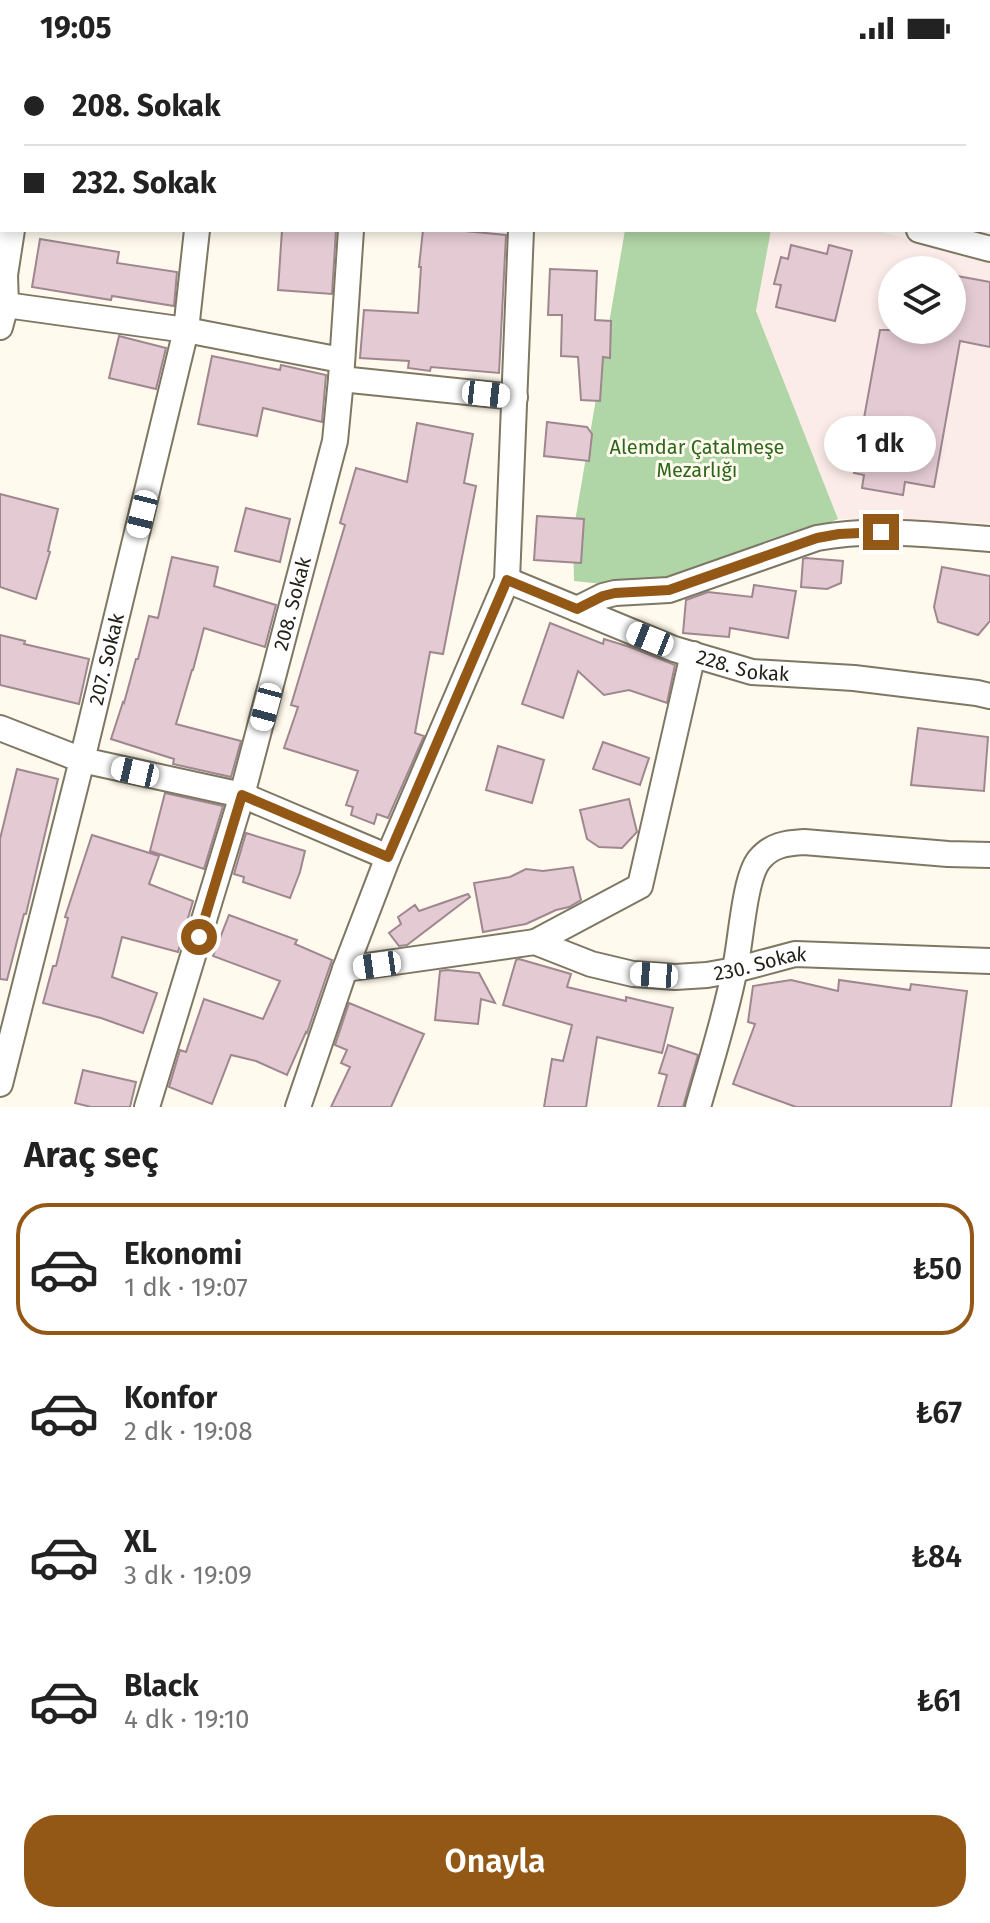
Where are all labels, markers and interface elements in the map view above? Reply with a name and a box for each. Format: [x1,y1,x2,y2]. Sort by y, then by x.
text: 19:05 [40,10,112,46]
text: 208. Sokak [72,88,221,124]
text: 232. Sokak [72,165,216,201]
map controls [878,256,966,344]
button: layers [878,256,966,344]
car [461,380,511,408]
callout: 1 dk [825,416,937,472]
text: 1 dk [856,428,904,459]
park label: Alemdar Çatalmeşe Mezarlığı [610,435,784,482]
car [125,488,159,540]
route end [863,514,899,550]
street label: 208. Sokak [268,553,316,653]
street label: 207. Sokak [84,610,129,707]
car [623,619,677,659]
street label: 228. Sokak [694,644,791,686]
car [248,681,284,733]
car [109,755,161,789]
route start [181,919,217,955]
street label: 230. Sokak [712,942,808,986]
car [352,950,402,980]
car [629,961,679,989]
text: Araç seç [24,1133,158,1177]
icon: car [28,1233,100,1305]
text: Ekonomi [124,1236,242,1272]
text: ₺50 [912,1251,962,1287]
text: 1 dk · 19:07 [124,1272,248,1303]
icon: car [28,1377,100,1449]
text: Konfor [124,1380,217,1416]
text: ₺67 [915,1395,962,1431]
text: 2 dk · 19:08 [124,1416,253,1447]
icon: car [28,1521,100,1593]
text: XL [124,1524,157,1560]
text: ₺84 [911,1539,962,1575]
text: 3 dk · 19:09 [124,1560,252,1591]
icon: car [28,1665,100,1737]
text: Black [124,1668,199,1704]
text: ₺61 [917,1683,962,1719]
text: 4 dk · 19:10 [124,1704,249,1735]
button: Onayla [24,1815,966,1907]

